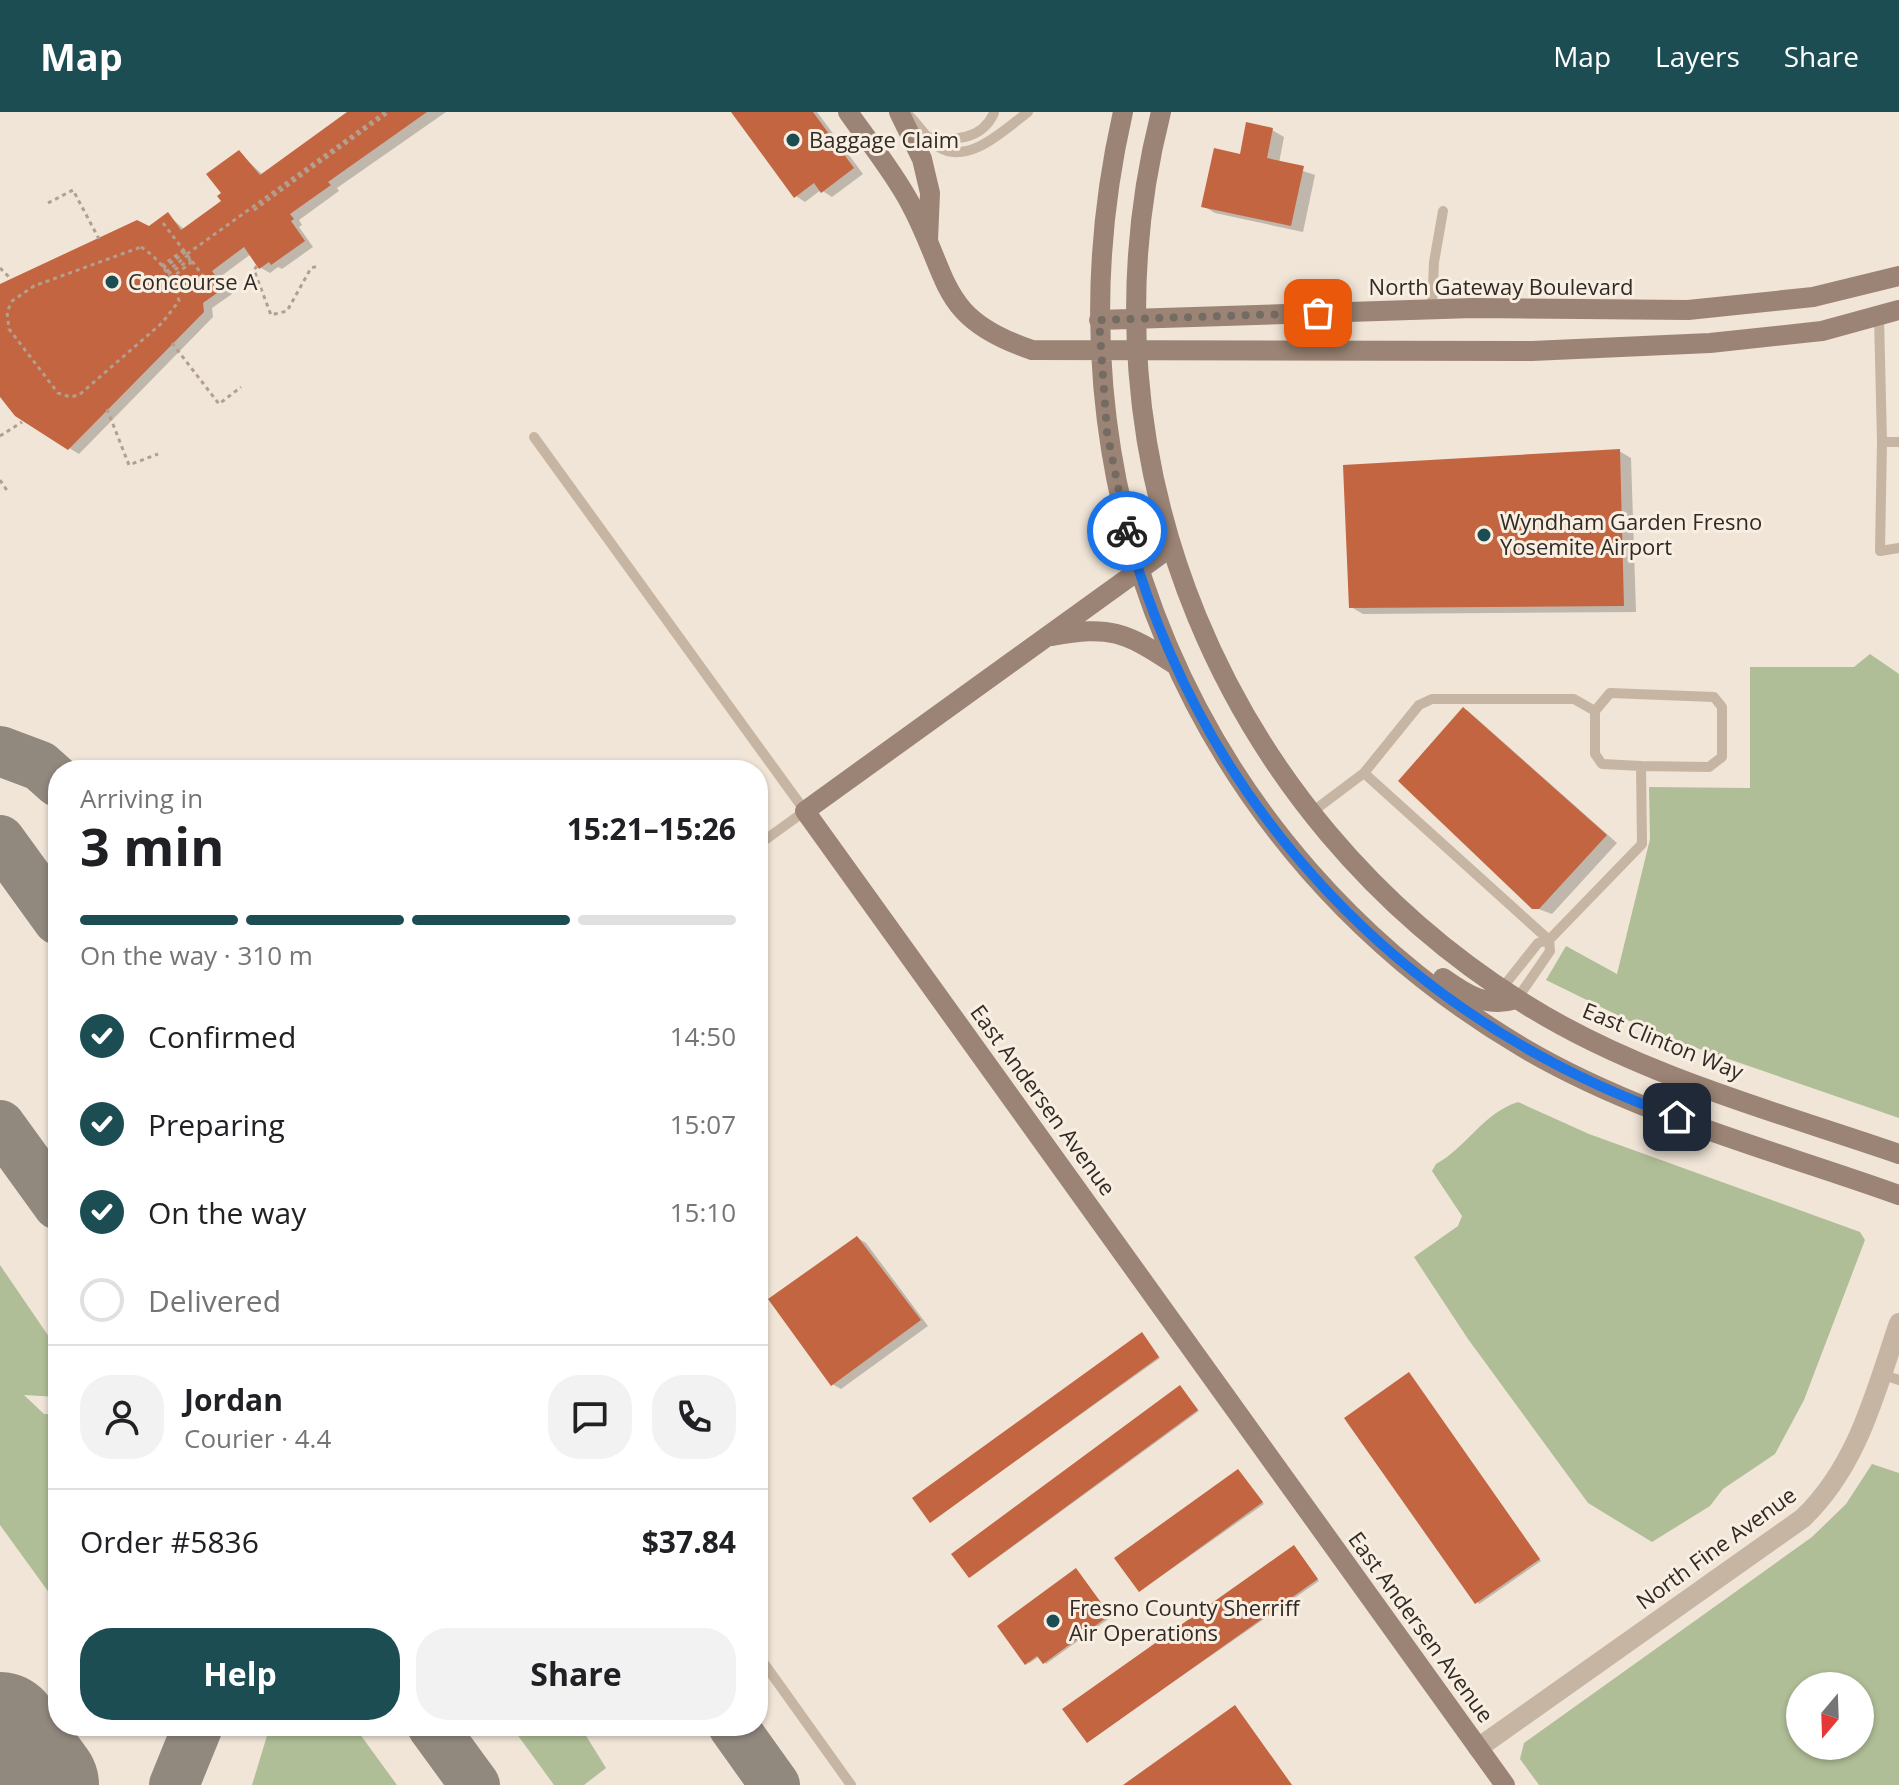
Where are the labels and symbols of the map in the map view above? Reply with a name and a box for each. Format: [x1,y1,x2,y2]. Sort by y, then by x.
place label: Baggage Claim [809,124,959,154]
marker: Baggage Claim [784,131,802,149]
place label: Concourse A [128,266,257,296]
street label: North Gateway Boulevard [1369,271,1633,301]
marker: Concourse A [103,273,121,291]
pin [1284,279,1352,347]
courier [1087,491,1167,571]
place label: Wyndham Garden Fresno Yosemite Airport [1500,506,1762,561]
marker: Wyndham Garden Fresno Yosemite Airport [1475,526,1493,544]
street label: East Clinton Way [1579,994,1749,1086]
street label: East Andersen Avenue [964,998,1123,1201]
pin [1643,1083,1711,1151]
street label: North Fine Avenue [1629,1479,1801,1615]
street label: East Andersen Avenue [1342,1525,1501,1728]
place label: Fresno County Sherriff Air Operations [1069,1592,1301,1647]
marker: Fresno County Sherriff Air Operations [1044,1612,1062,1630]
north arrow [1786,1672,1874,1760]

